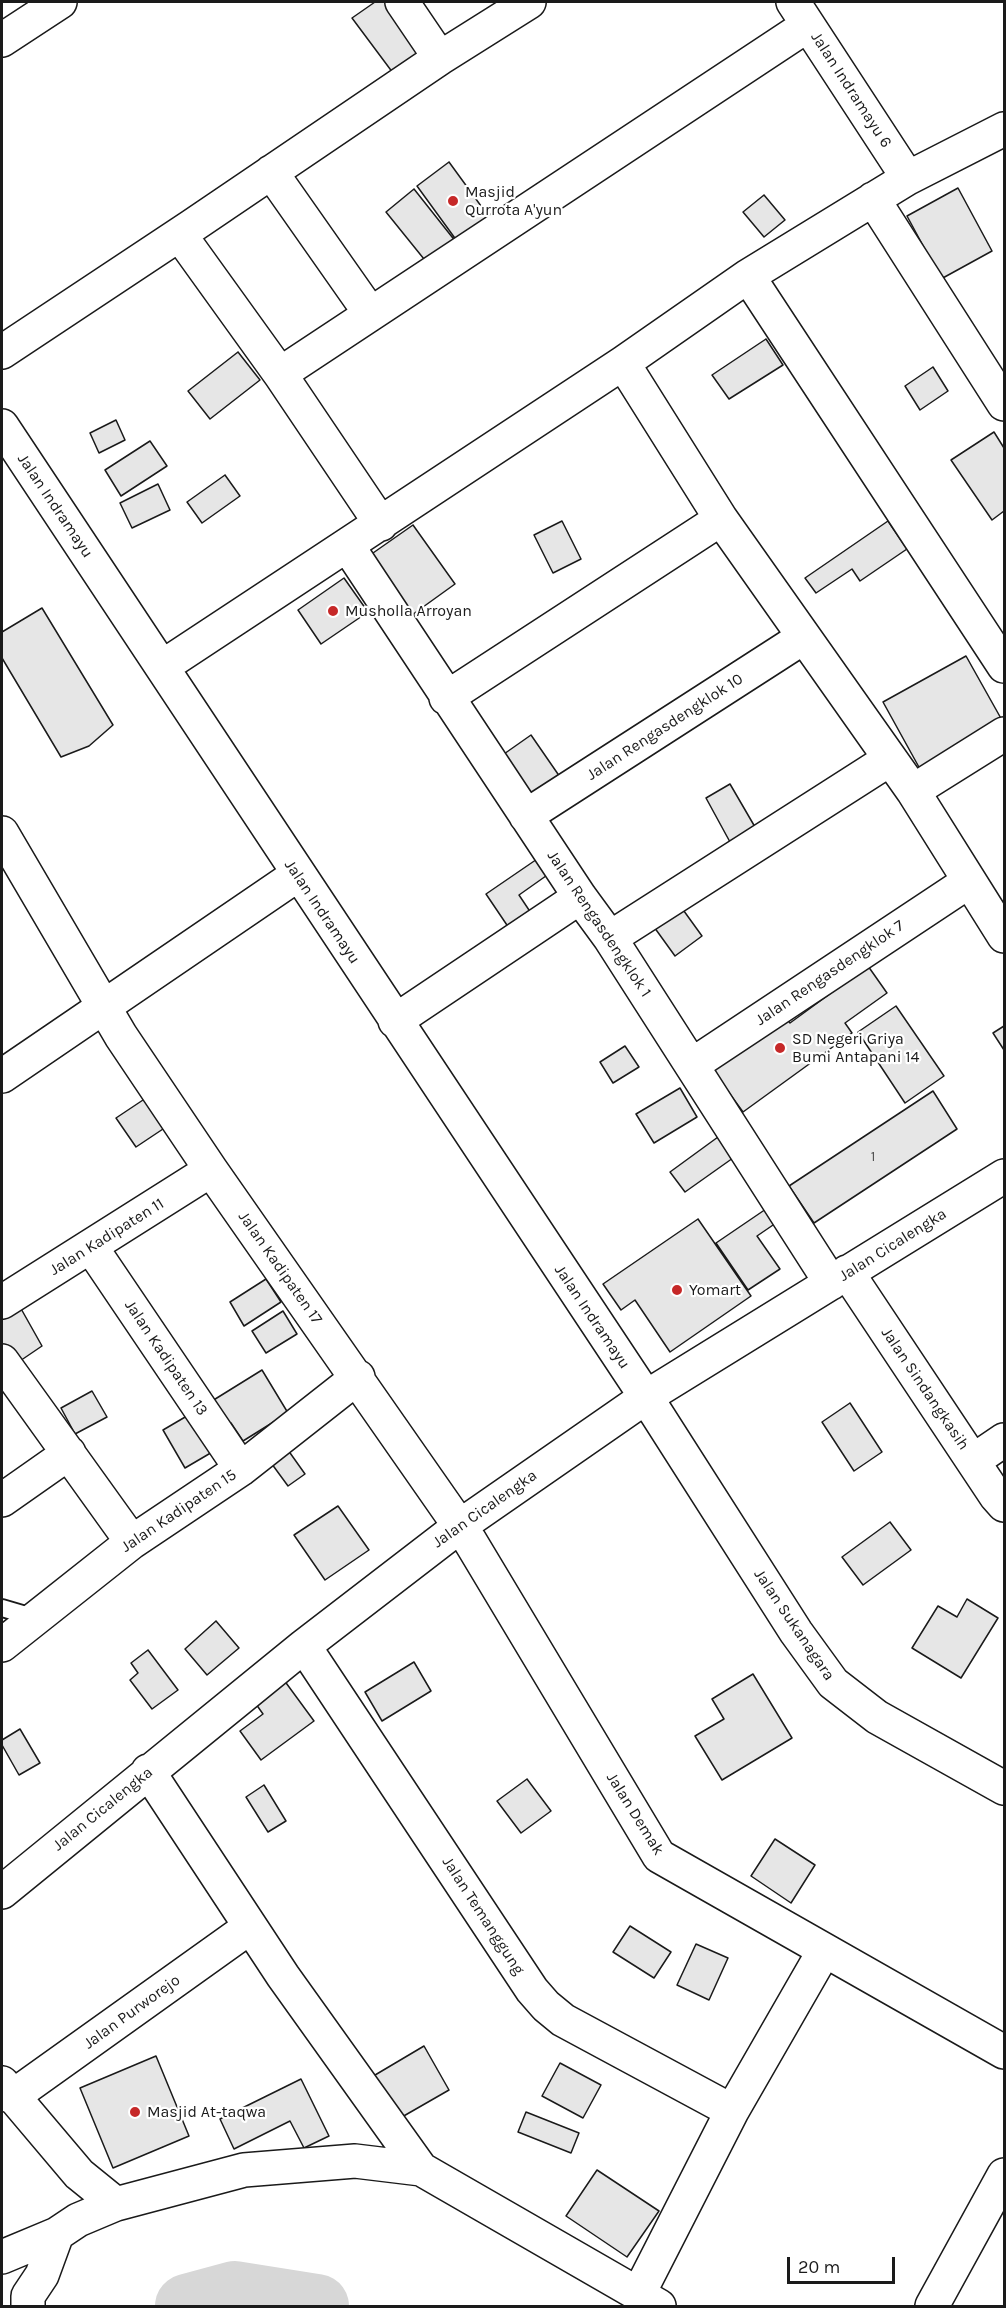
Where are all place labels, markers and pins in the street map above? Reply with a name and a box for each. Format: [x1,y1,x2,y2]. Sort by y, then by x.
place label: Masjid Qurrota A'yun [465,182,562,220]
marker: Masjid Qurrota A'yun [446,194,460,208]
place label: Musholla Arroyan [345,601,472,621]
marker: Musholla Arroyan [326,604,340,618]
place label: SD Negeri Griya Bumi Antapani 14 [792,1029,919,1067]
marker: SD Negeri Griya Bumi Antapani 14 [773,1041,787,1055]
place label: Yomart [689,1280,741,1300]
marker: Yomart [670,1283,684,1297]
place label: Masjid At-taqwa [147,2102,266,2122]
marker: Masjid At-taqwa [128,2105,142,2119]

